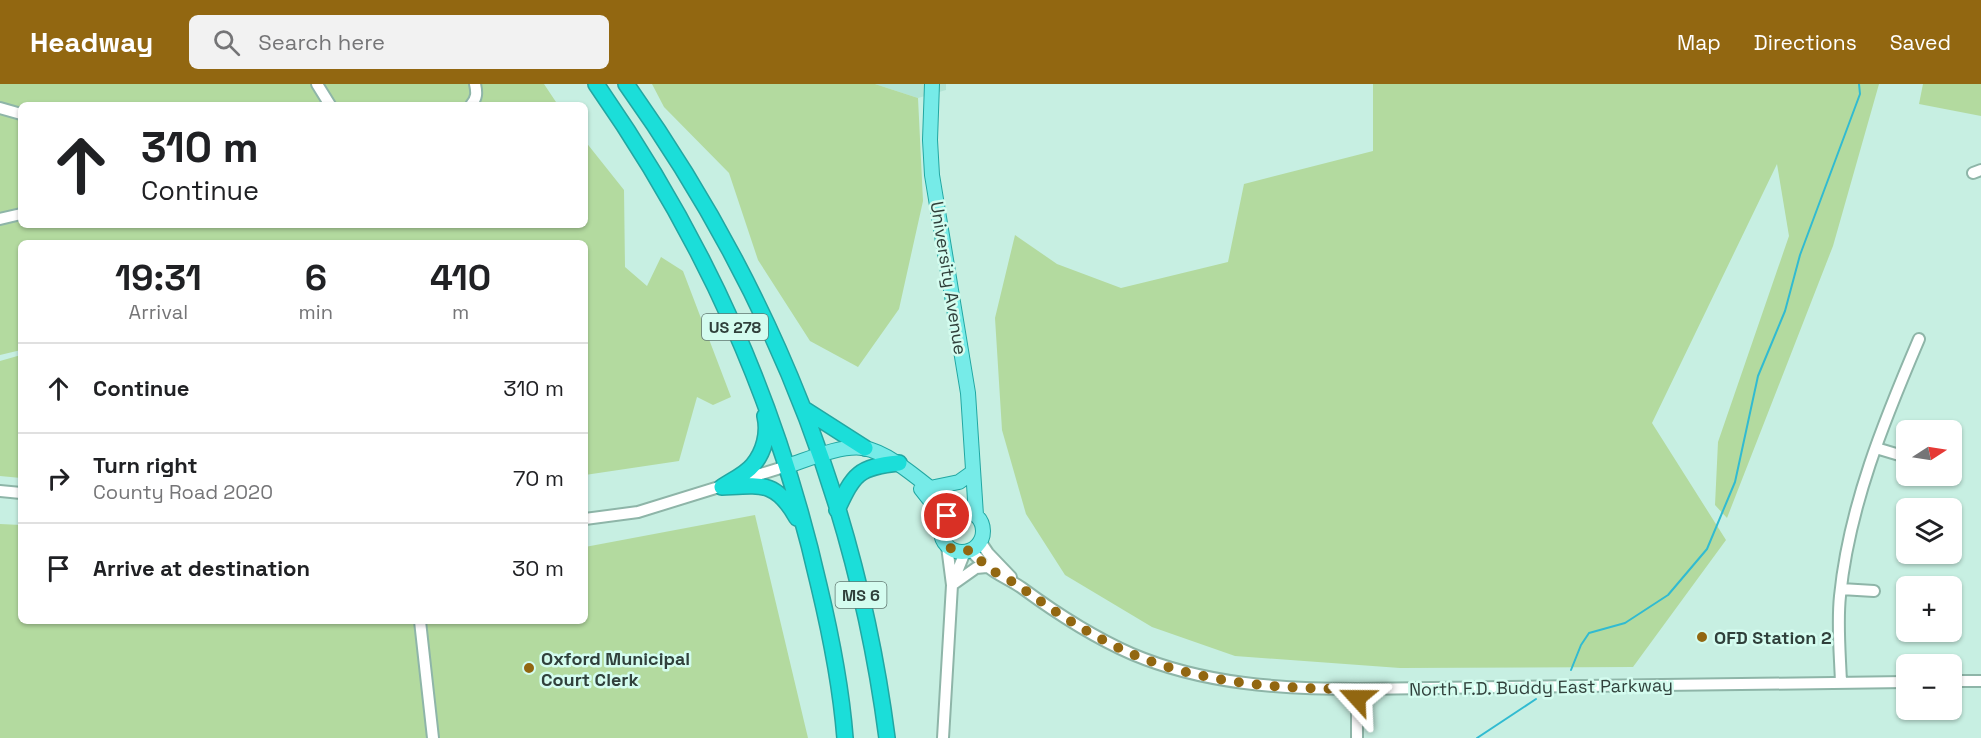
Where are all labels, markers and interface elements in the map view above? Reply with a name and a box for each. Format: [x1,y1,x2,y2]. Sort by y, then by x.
search box [189,15,609,69]
text: Headway [30,24,153,60]
icon: search [210,26,243,59]
text: Search here [258,28,385,56]
text: Map [1677,29,1721,56]
text: Directions [1754,29,1857,56]
text: Saved [1890,29,1951,56]
text: 310 m [141,121,259,174]
icon: ahead [42,126,120,204]
text: Continue [141,173,259,208]
street label: University Avenue [926,200,972,356]
text: 19:31 [115,255,202,301]
text: 6 [305,255,327,301]
text: 410 [430,255,491,301]
text: Arrival [129,299,188,325]
text: min [299,299,333,325]
text: m [452,299,469,325]
road number: US 278 [702,314,768,340]
icon: ahead [42,372,75,405]
text: Continue [93,374,189,402]
text: 310 m [503,374,564,402]
north arrow [1896,420,1962,486]
map controls [1896,420,1962,720]
text: Turn right [93,451,198,479]
icon: right [42,462,75,495]
text: 70 m [513,464,564,492]
text: County Road 2020 [93,479,273,505]
pin [921,490,972,541]
button: layers [1896,498,1962,564]
icon: arrive [930,499,963,532]
icon: arrive [42,552,75,585]
text: Arrive at destination [93,554,310,582]
text: 30 m [512,554,564,582]
button: + [1896,576,1962,642]
road number: MS 6 [836,582,886,608]
place label: OFD Station 2 [1714,626,1832,649]
marker: OFD Station 2 [1695,630,1709,644]
place label: Oxford Municipal Court Clerk [541,647,690,691]
button: − [1896,654,1962,720]
marker: Oxford Municipal Court Clerk [522,661,536,675]
position arrow [1325,666,1389,730]
street label: North F.D. Buddy East Parkway [1409,673,1673,701]

